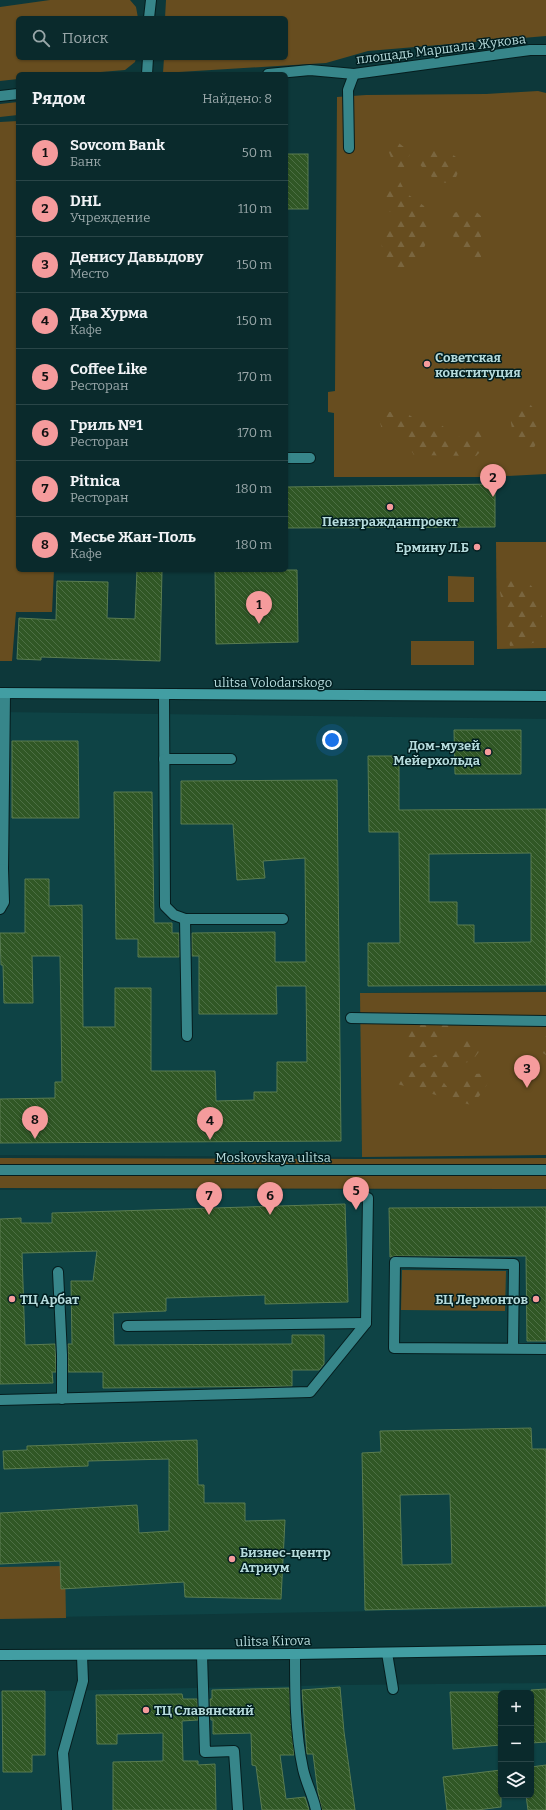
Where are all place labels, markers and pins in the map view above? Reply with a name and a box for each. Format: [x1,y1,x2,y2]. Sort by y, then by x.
place label: Советская конституция [435,350,521,380]
marker: Советская конституция [422,359,432,369]
pin: 2 [480,464,506,497]
marker: Пензгражданпроект [385,502,395,512]
place label: Пензгражданпроект [322,514,458,529]
place label: Ермину Л.Б [396,540,469,555]
marker: Ермину Л.Б [472,542,482,552]
pin: 1 [246,591,272,624]
place label: Дом-музей Мейерхольда [393,738,481,768]
marker: Дом-музей Мейерхольда [483,747,493,757]
pin: 3 [514,1055,540,1088]
pin: 8 [22,1106,48,1139]
pin: 4 [197,1107,223,1140]
pin: 5 [343,1177,369,1210]
pin: 7 [196,1182,222,1215]
pin: 6 [257,1182,283,1215]
place label: ТЦ Арбат [20,1292,79,1307]
place label: БЦ Лермонтов [435,1292,528,1307]
marker: ТЦ Арбат [7,1294,17,1304]
marker: БЦ Лермонтов [531,1294,541,1304]
place label: Бизнес-центр Атриум [240,1545,331,1575]
marker: Бизнес-центр Атриум [227,1554,237,1564]
place label: ТЦ Славянский [154,1703,254,1718]
marker: ТЦ Славянский [141,1705,151,1715]

